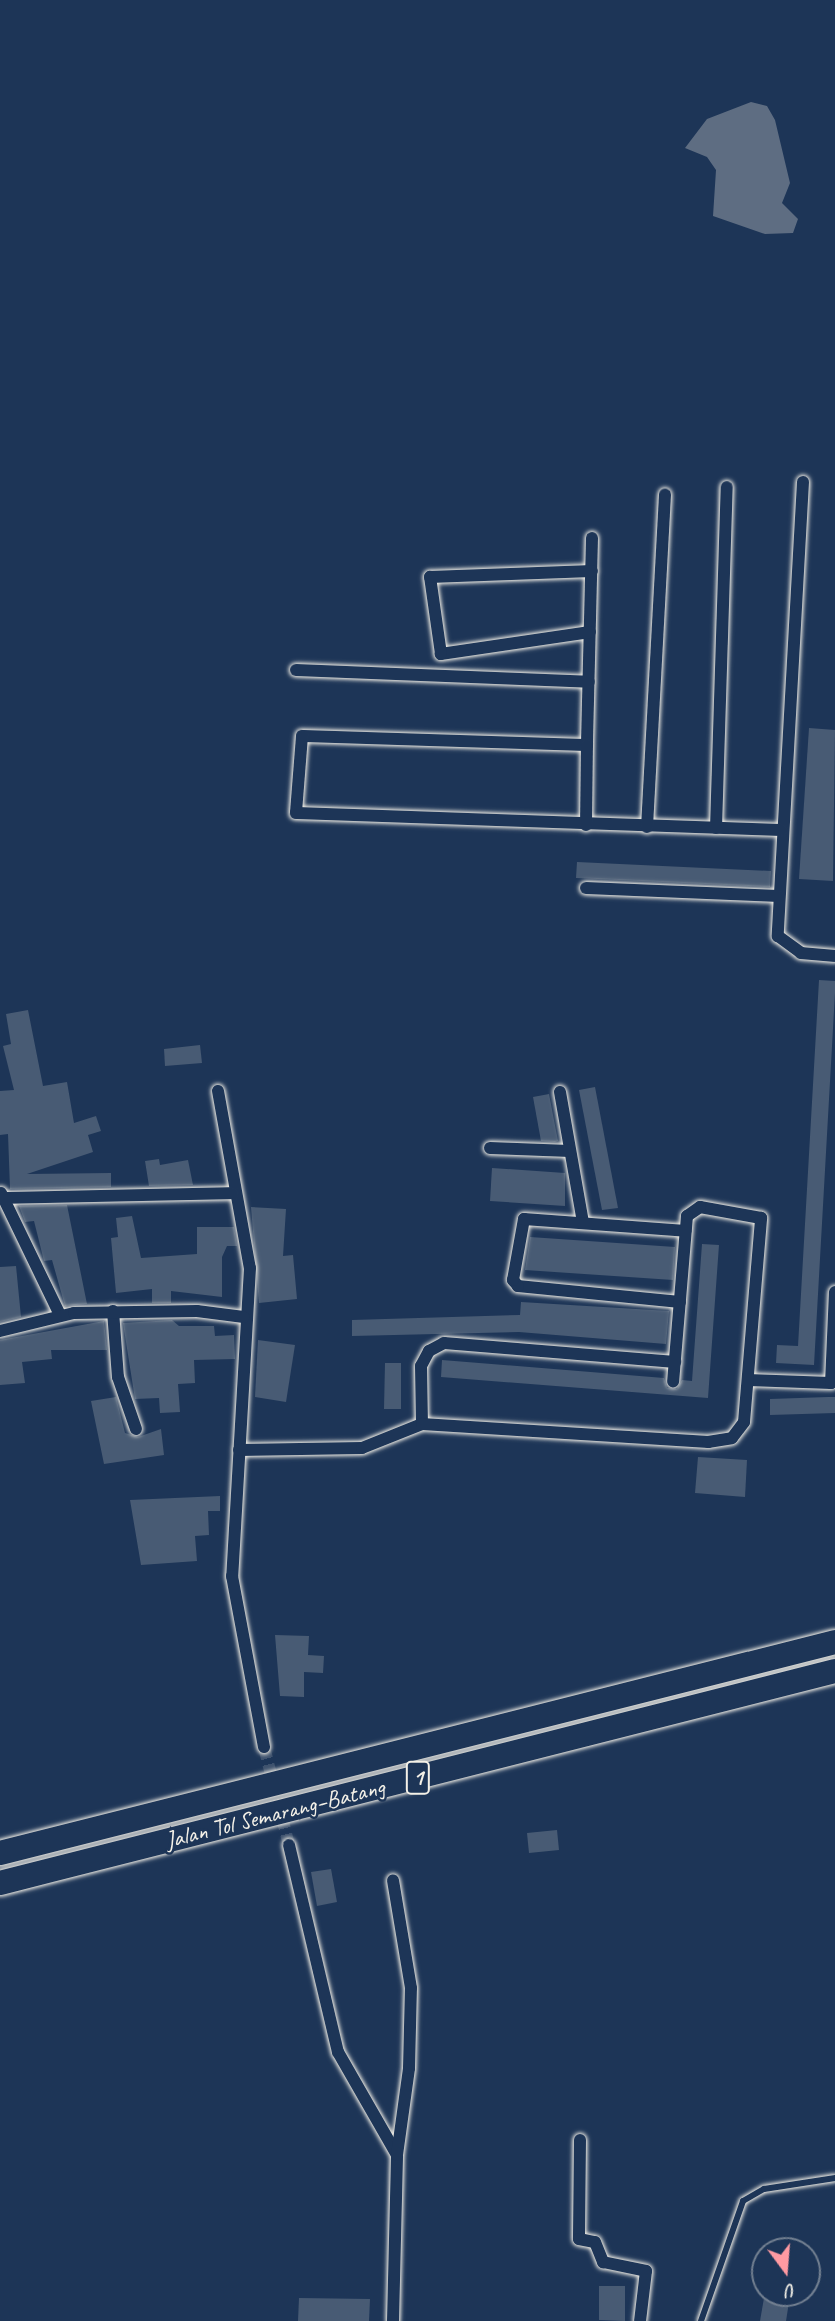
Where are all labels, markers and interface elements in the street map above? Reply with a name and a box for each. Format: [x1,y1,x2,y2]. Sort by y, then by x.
road number: 1 [406,1758,430,1798]
street label: Jalan Tol Semarang–Batang [162,1773,388,1855]
north arrow [751,2237,821,2307]
text: U [784,2277,799,2303]

